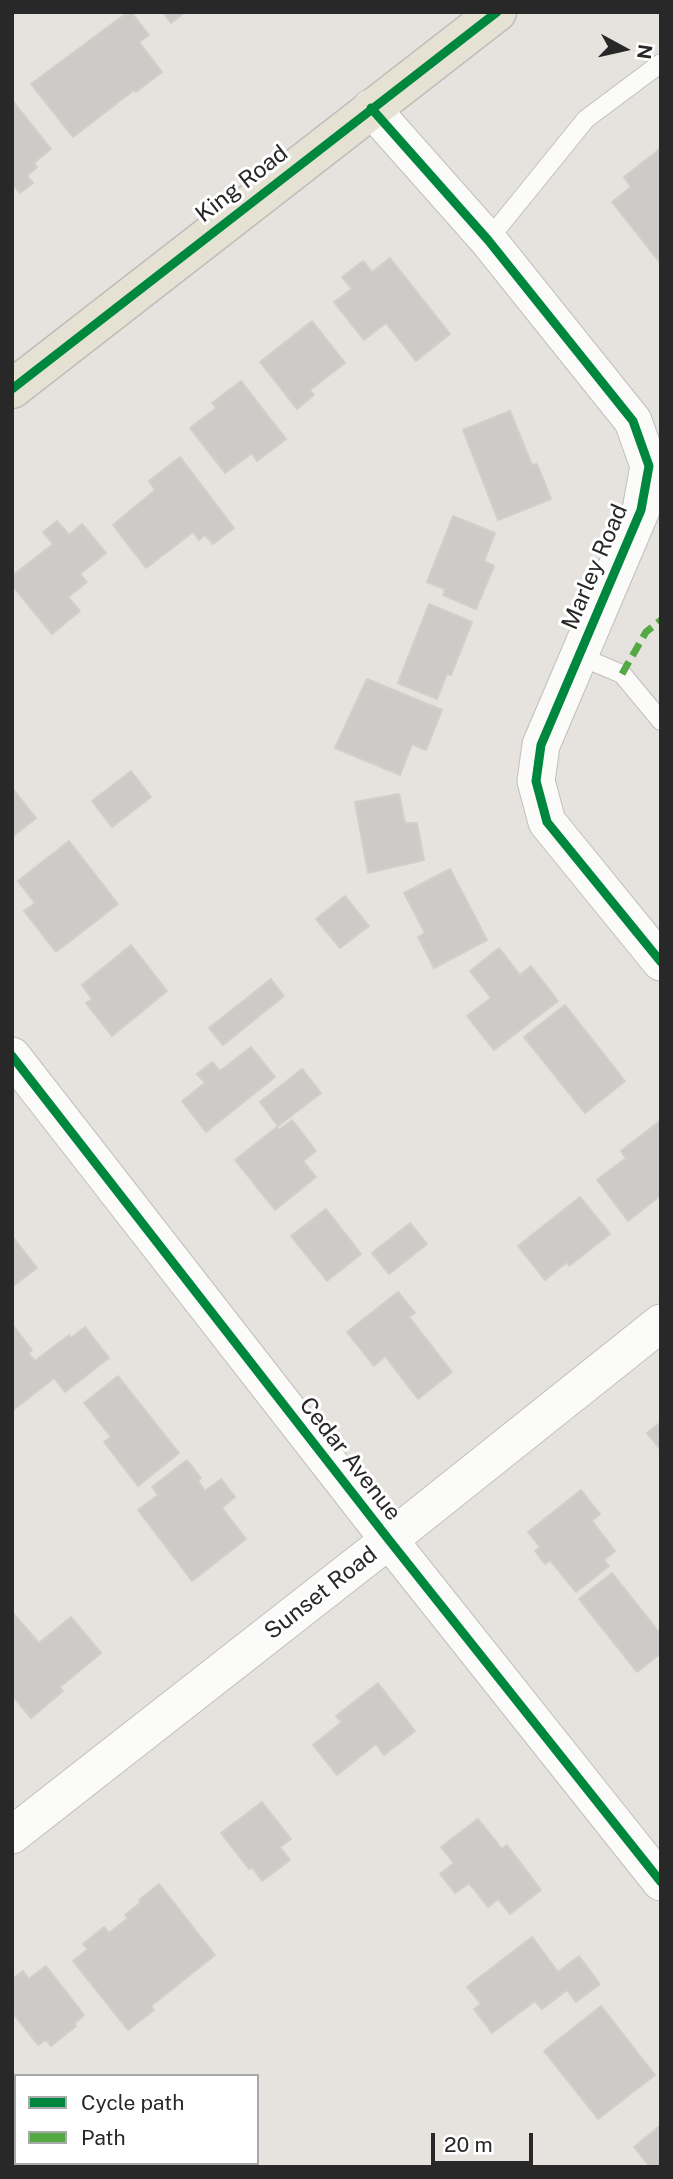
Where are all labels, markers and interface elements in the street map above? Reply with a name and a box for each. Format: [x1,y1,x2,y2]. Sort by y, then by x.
north arrow [589,14,659,84]
text: N [633,43,657,61]
street label: King Road [190,140,294,228]
street label: Marley Road [556,500,634,634]
street label: Cedar Avenue [293,1392,407,1526]
street label: Sunset Road [259,1541,383,1645]
legend [14,2074,259,2165]
text: Cycle path [81,2090,184,2115]
scale bar [435,2120,536,2164]
text: Path [81,2125,126,2150]
text: 20 m [444,2132,493,2157]

